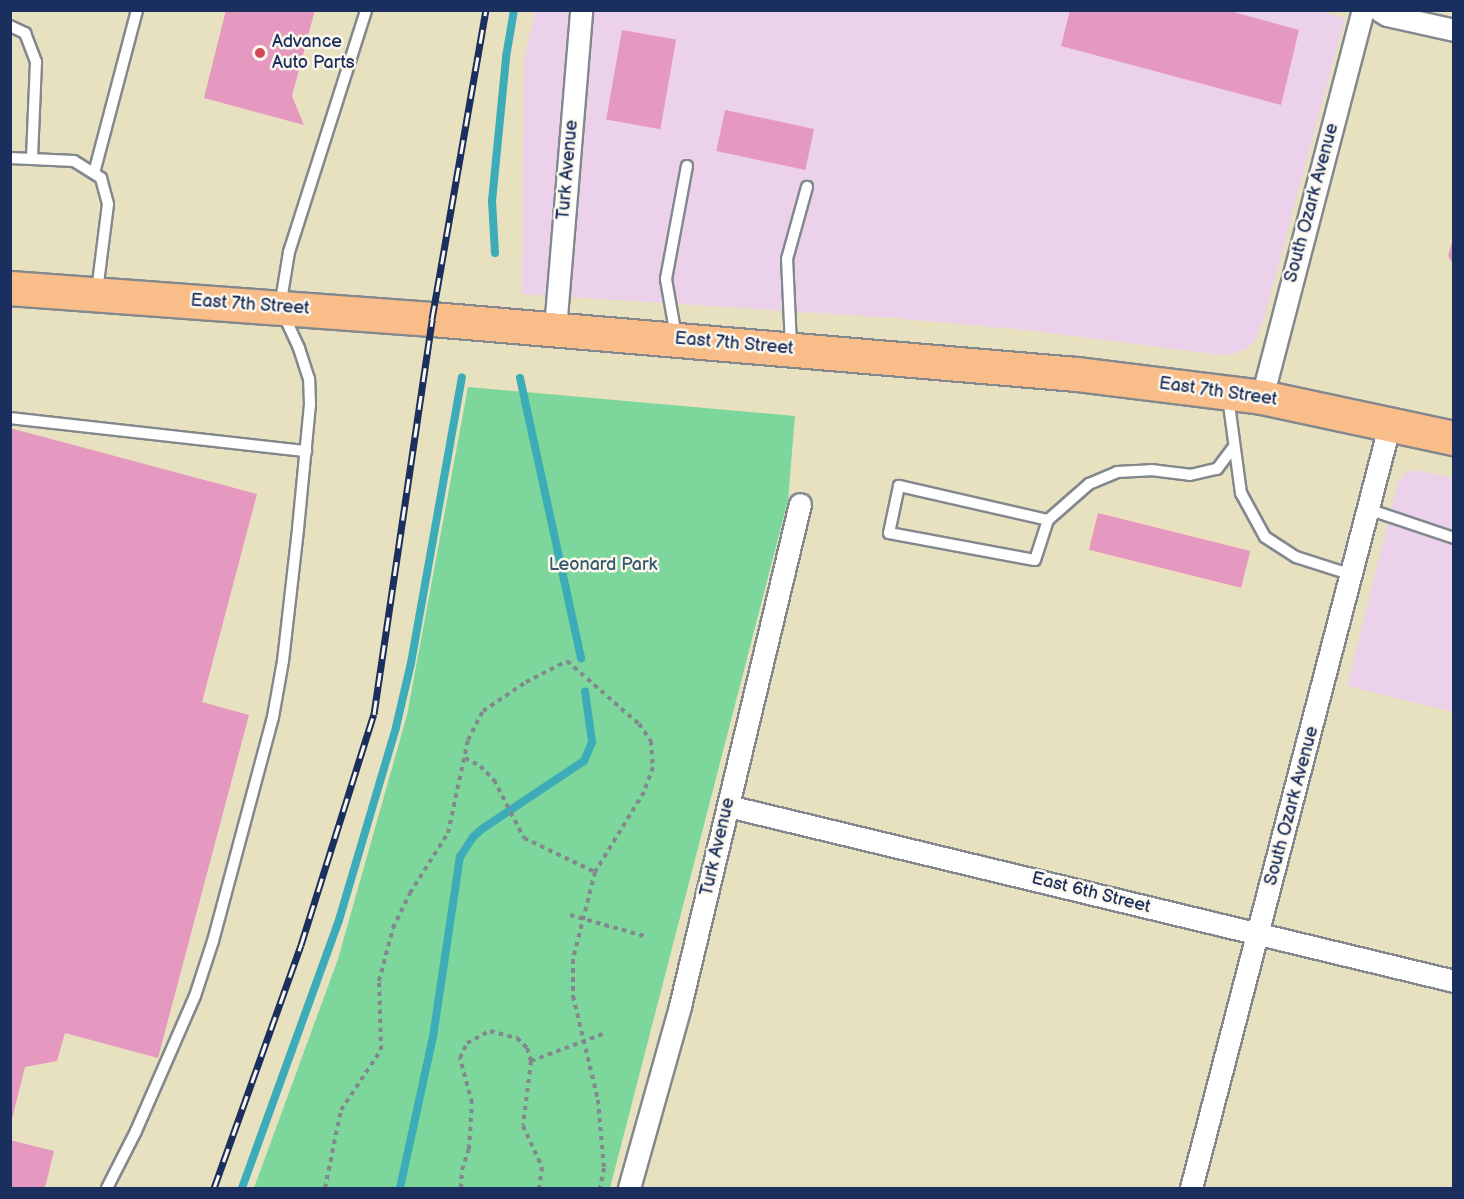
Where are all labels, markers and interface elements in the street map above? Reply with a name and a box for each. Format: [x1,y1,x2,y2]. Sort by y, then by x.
place label: Advance Auto Parts [272,32,355,74]
marker: Advance Auto Parts [253,46,267,60]
street label: Turk Avenue [553,119,583,221]
street label: South Ozark Avenue [1280,121,1344,285]
street label: East 7th Street [189,290,311,320]
street label: East 7th Street [673,328,795,360]
street label: East 7th Street [1157,373,1279,411]
park label: Leonard Park [549,554,657,576]
street label: South Ozark Avenue [1260,724,1324,888]
street label: Turk Avenue [696,796,740,898]
street label: East 6th Street [1029,868,1153,918]

